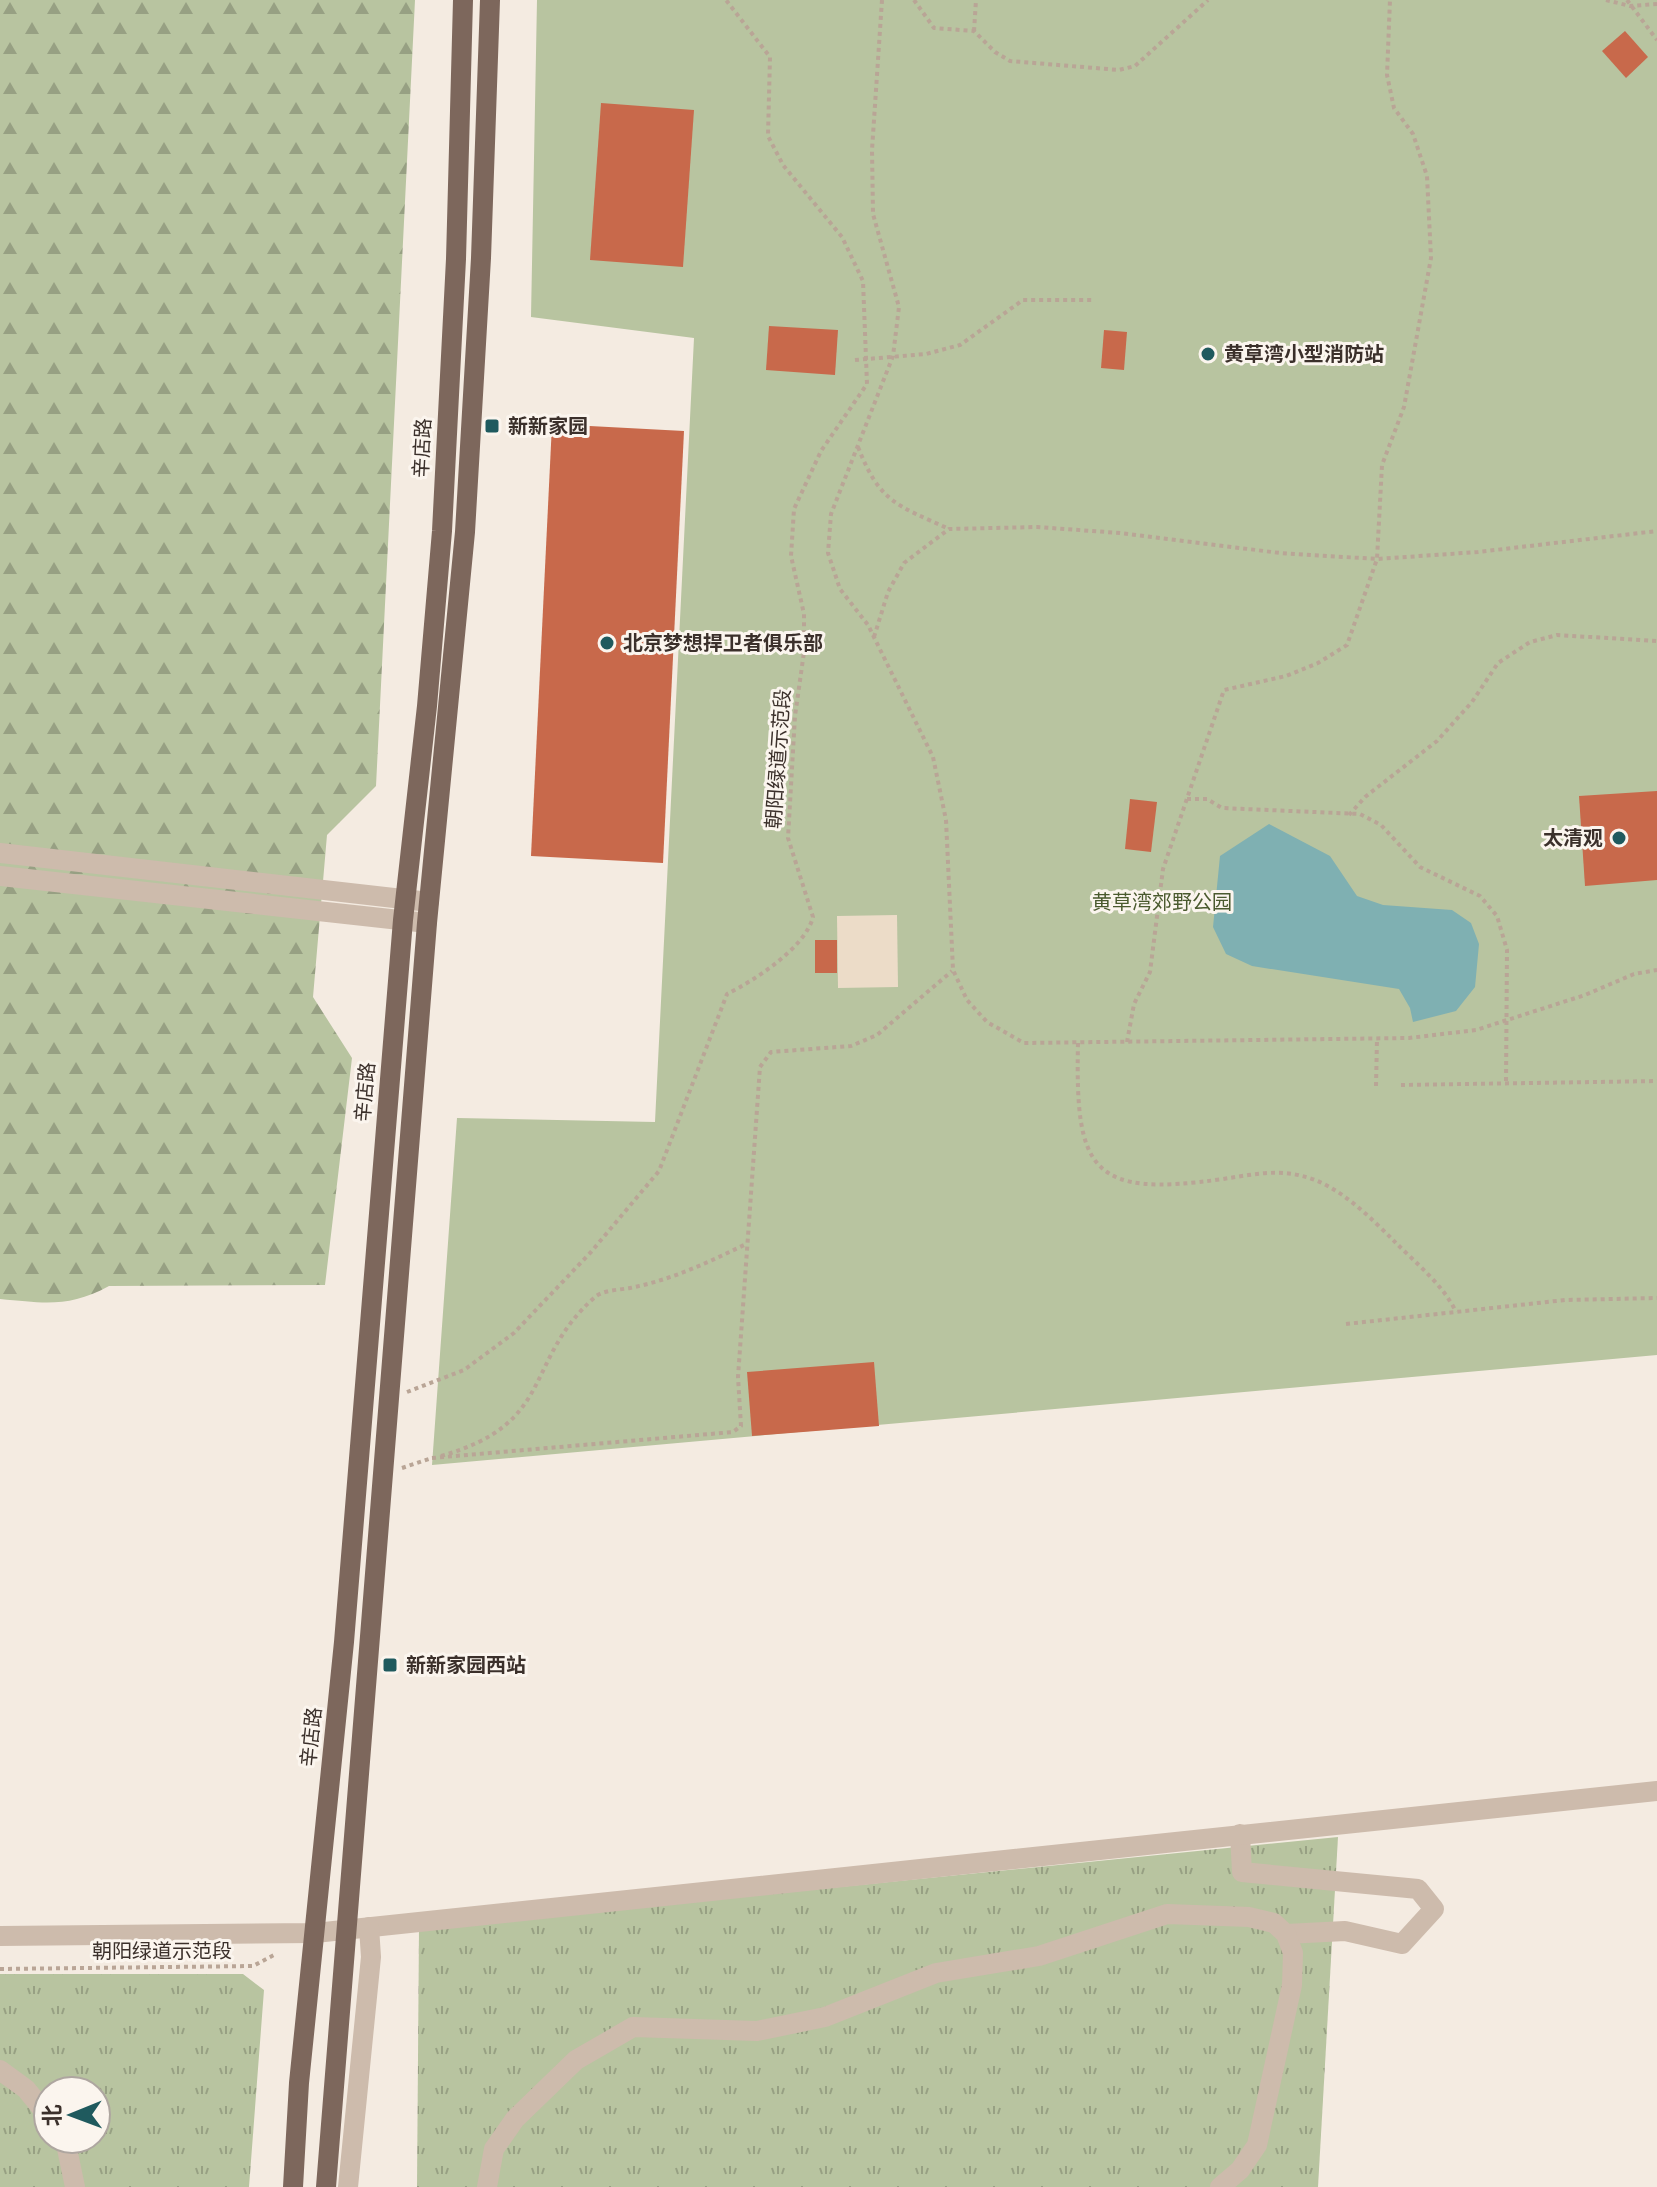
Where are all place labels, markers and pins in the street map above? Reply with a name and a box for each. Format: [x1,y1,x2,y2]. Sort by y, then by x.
place label: 黄草湾小型消防站 [1224,342,1384,366]
marker: 黄草湾小型消防站 [1199,345,1217,363]
place label: 新新家园 [508,414,588,438]
marker: 新新家园 [483,417,501,435]
place label: 北京梦想捍卫者俱乐部 [623,631,823,655]
marker: 北京梦想捍卫者俱乐部 [598,634,616,652]
place label: 太清观 [1543,826,1603,850]
marker: 太清观 [1610,829,1628,847]
place label: 新新家园西站 [406,1653,526,1677]
marker: 新新家园西站 [381,1656,399,1674]

